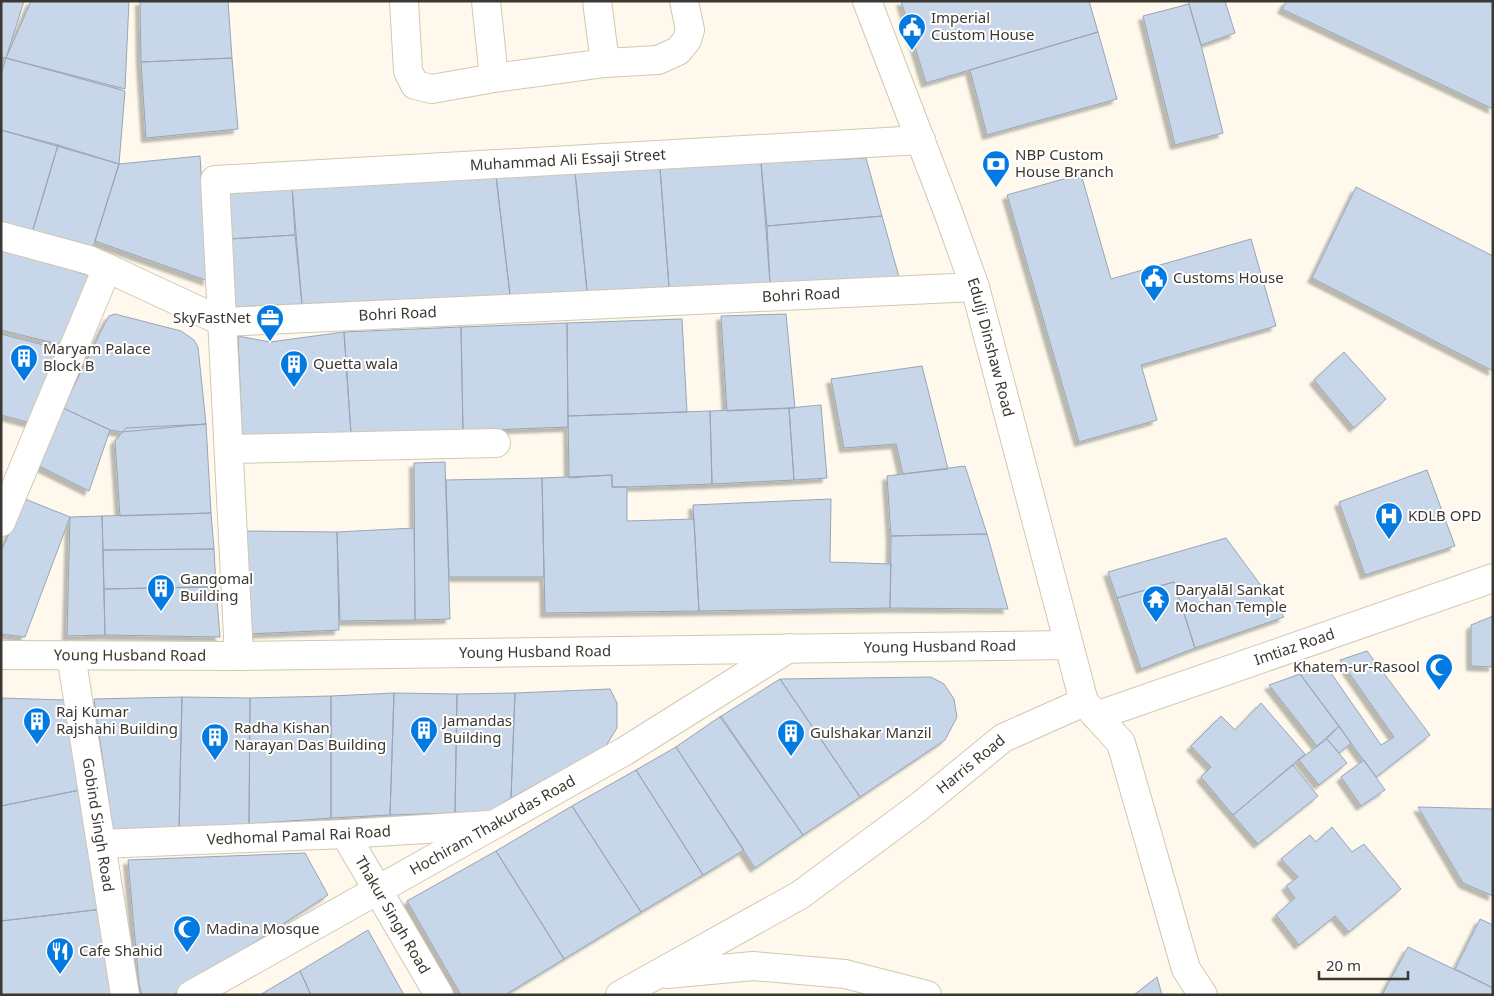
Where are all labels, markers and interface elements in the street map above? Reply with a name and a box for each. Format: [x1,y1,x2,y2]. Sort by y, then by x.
place label: Imperial Custom House [931,7,1034,44]
public building icon: Imperial Custom House [897,12,927,51]
street label: Muhammad Ali Essaji Street [469,143,667,175]
place label: NBP Custom House Branch [1015,144,1114,181]
bank icon: NBP Custom House Branch [981,149,1011,188]
public building icon: Customs House [1139,263,1169,302]
place label: Customs House [1173,267,1284,287]
street label: Edulji Dinshaw Road [963,275,1020,419]
street label: Bohri Road [762,282,841,306]
street label: Bohri Road [358,301,437,325]
office icon: SkyFastNet [255,303,285,342]
place label: SkyFastNet [173,307,252,327]
place label: Maryam Palace Block B [43,338,151,375]
building icon: Maryam Palace Block B [9,343,39,382]
building icon: Quetta wala [279,349,309,388]
place label: Quetta wala [313,353,398,373]
hospital icon: KDLB OPD [1374,501,1404,540]
place label: KDLB OPD [1408,505,1482,525]
place label: Gangomal Building [180,568,253,605]
building icon: Gangomal Building [146,573,176,612]
place label: Daryalāl Sankat Mochan Temple [1175,579,1287,616]
temple icon: Daryalāl Sankat Mochan Temple [1141,584,1171,623]
street label: Imtiaz Road [1251,623,1337,669]
street label: Young Husband Road [864,635,1016,657]
street label: Young Husband Road [459,640,611,662]
street label: Young Husband Road [54,644,206,665]
mosque icon: Khatem-ur-Rasool [1424,652,1454,691]
place label: Khatem-ur-Rasool [1293,656,1420,676]
place label: Raj Kumar Rajshahi Building [56,701,178,738]
building icon: Raj Kumar Rajshahi Building [22,706,52,745]
place label: Jamandas Building [441,710,512,747]
building icon: Jamandas Building [409,715,439,754]
place label: Radha Kishan Narayan Das Building [234,717,386,754]
building icon: Gulshakar Manzil [776,718,806,757]
building icon: Radha Kishan Narayan Das Building [200,722,230,761]
place label: Gulshakar Manzil [810,722,932,742]
street label: Harris Road [932,730,1009,798]
street label: Gobind Singh Road [78,756,119,893]
street label: Hochiram Thakurdas Road [406,770,578,879]
street label: Vedhomal Pamal Rai Road [206,820,391,849]
street label: Thakur Singh Road [351,852,436,977]
mosque icon: Madina Mosque [172,914,202,953]
place label: Madina Mosque [206,918,320,938]
restaurant icon: Cafe Shahid [45,936,75,975]
place label: Cafe Shahid [79,940,163,960]
scale bar [1319,948,1408,980]
text: 20 m [1326,955,1361,975]

